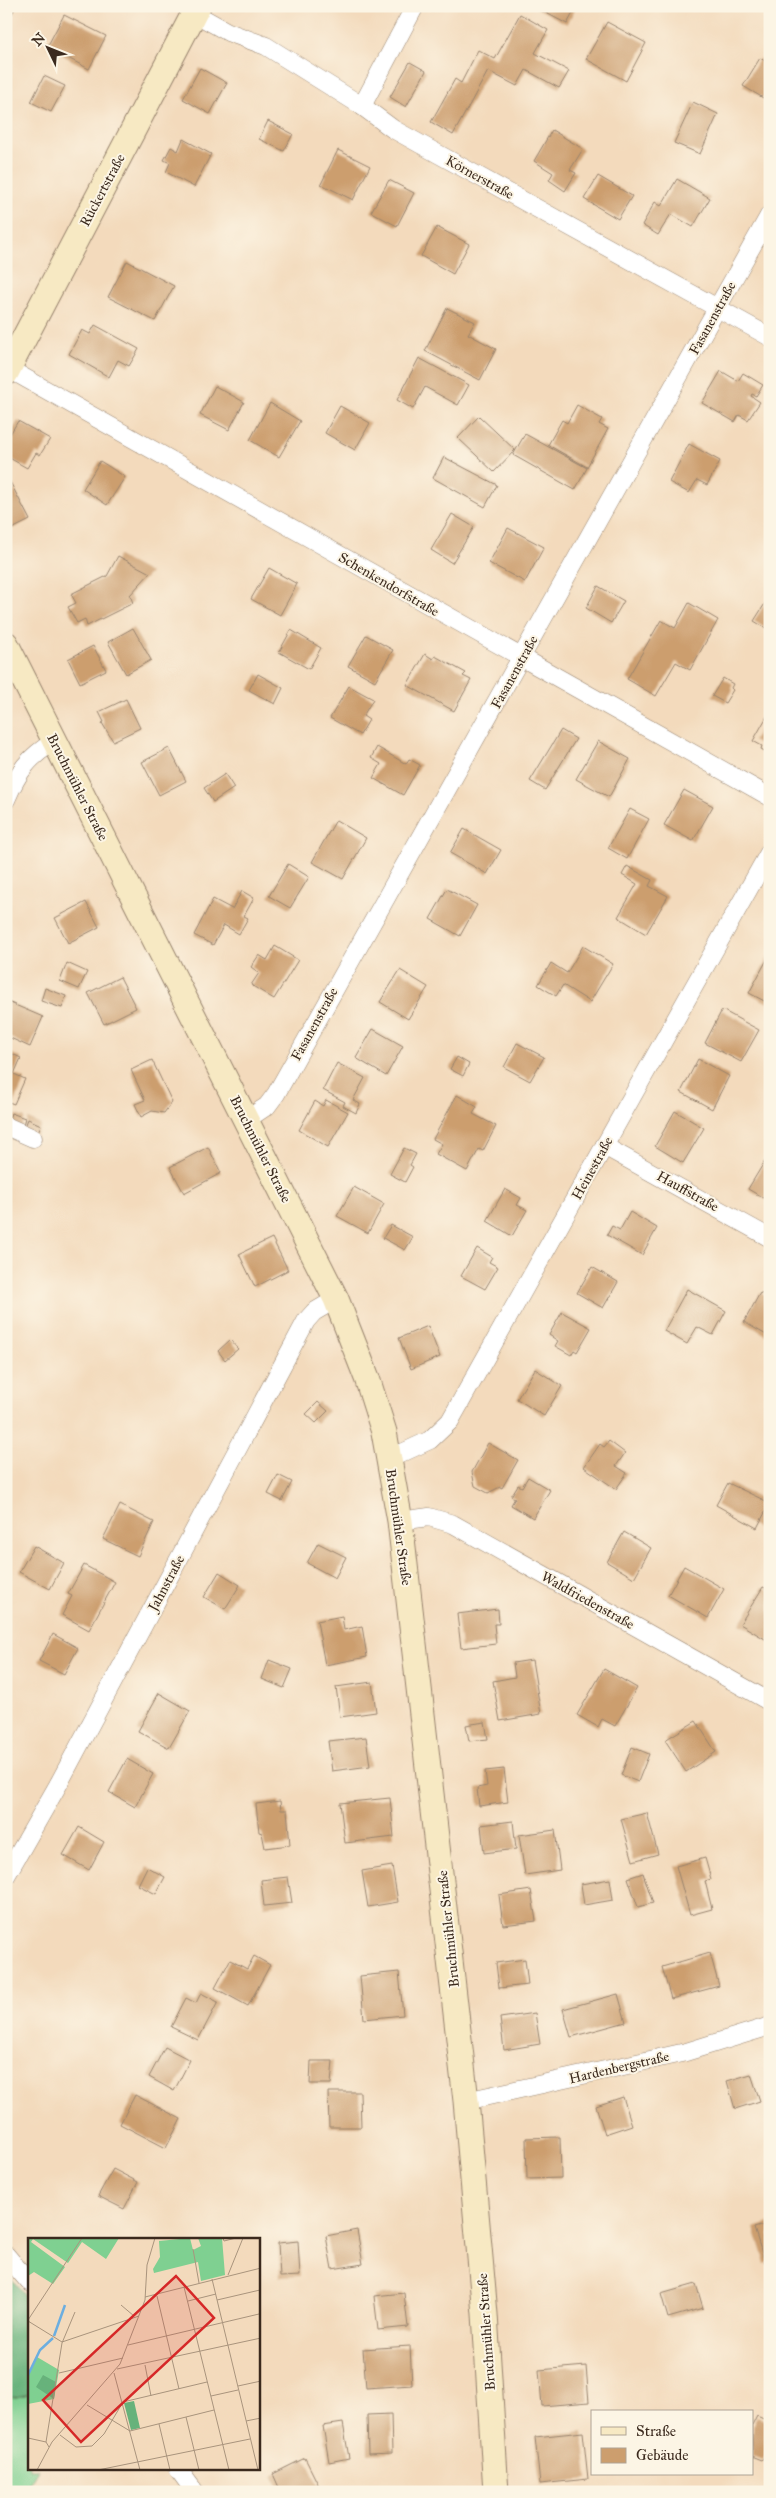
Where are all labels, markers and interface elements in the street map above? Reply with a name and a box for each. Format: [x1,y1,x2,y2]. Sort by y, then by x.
north arrow [22,22,72,72]
text: N [29,29,49,50]
street label: Rückertstraße [76,151,129,229]
street label: Körnerstraße [443,152,517,203]
street label: Fasanenstraße [685,279,740,358]
street label: Schenkendorfstraße [335,549,442,620]
street label: Fasanenstraße [487,633,542,712]
street label: Bruchmühler Straße [43,731,112,844]
street label: Fasanenstraße [287,985,342,1064]
street label: Bruchmühler Straße [226,1093,295,1206]
street label: Heinestraße [568,1134,617,1203]
street label: Hauffstraße [654,1167,722,1215]
street label: Bruchmühler Straße [382,1468,415,1587]
street label: Jahnstraße [144,1552,189,1616]
street label: Waldfriedenstraße [538,1568,637,1633]
street label: Bruchmühler Straße [434,1869,463,1988]
street label: Hardenbergstraße [567,2048,671,2087]
inset map [28,2238,260,2470]
street label: Bruchmühler Straße [474,2273,499,2391]
legend [591,2410,754,2476]
text: Straße [636,2422,676,2440]
text: Gebäude [636,2446,689,2464]

